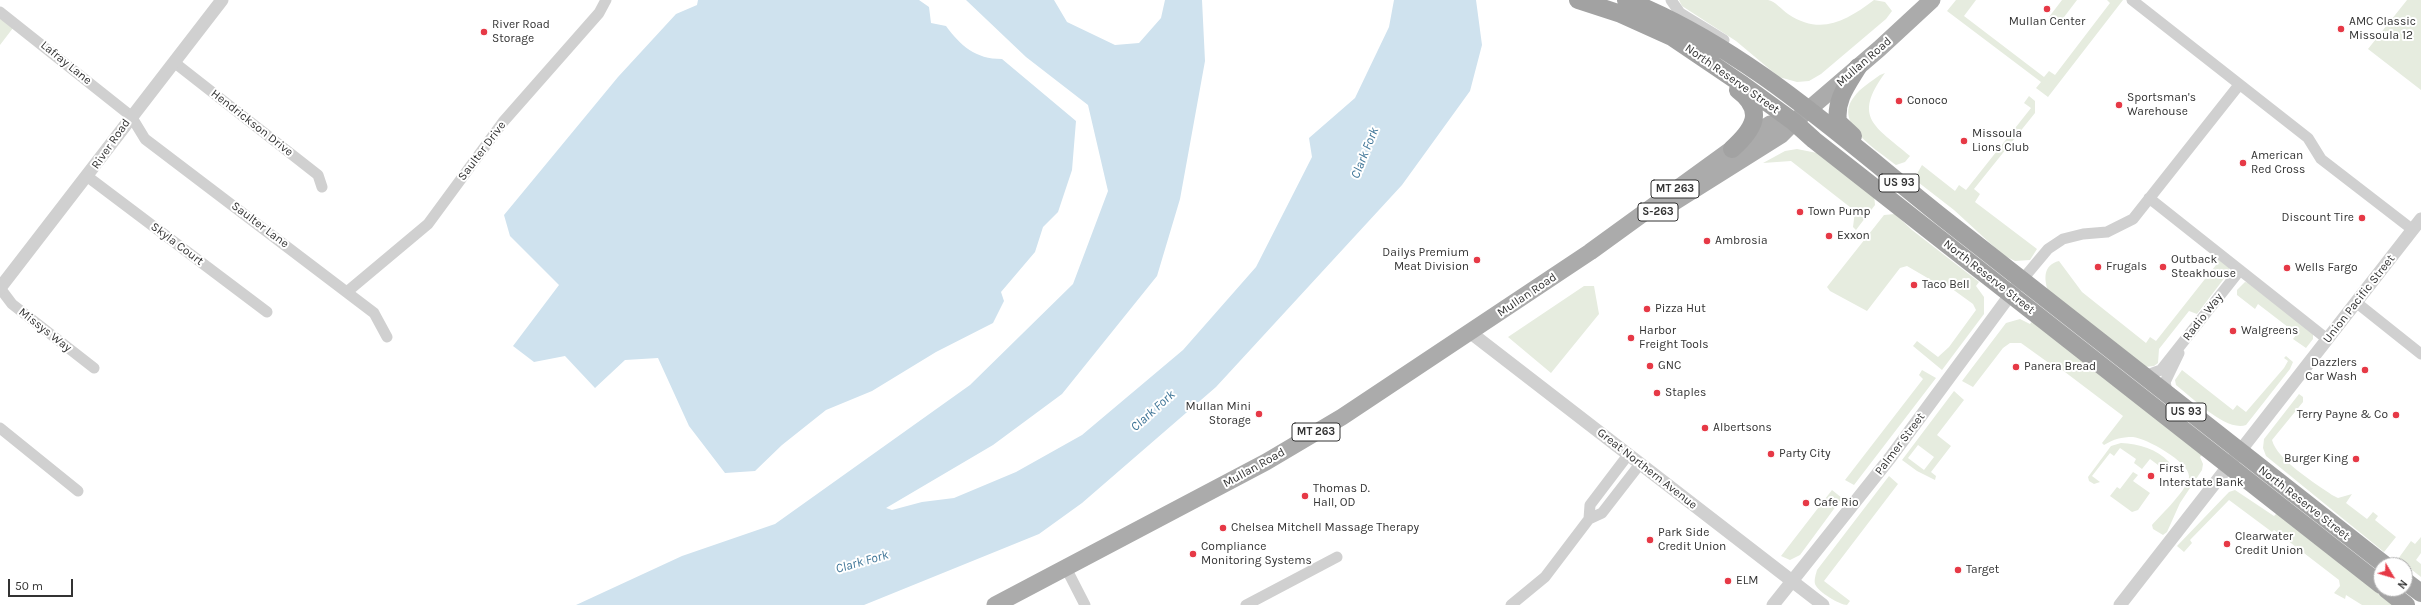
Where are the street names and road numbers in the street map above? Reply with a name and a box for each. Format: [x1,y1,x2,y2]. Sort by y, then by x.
street label: Mullan Road [1833,34,1895,90]
street label: Lafray Lane [38,38,94,88]
street label: North Reserve Street [1682,41,1782,117]
street label: Hendrickson Drive [208,86,296,160]
street label: River Road [88,116,134,172]
street label: Saulter Drive [455,119,509,183]
road number: US 93 [1879,174,1919,192]
road number: MT 263 [1651,180,1699,198]
street label: Saulter Lane [229,199,291,251]
road number: S-263 [1638,203,1678,221]
street label: Skyla Court [148,220,206,268]
street label: North Reserve Street [1940,237,2038,317]
street label: Union Pacific Street [2320,252,2398,346]
street label: Mullan Road [1495,270,1559,320]
street label: Radio Way [2180,290,2226,344]
street label: Missys Way [16,305,74,355]
road number: US 93 [2166,403,2206,421]
street label: Palmer Street [1872,410,1928,478]
road number: MT 263 [1292,423,1340,441]
street label: Great Northern Avenue [1594,425,1700,513]
street label: Mullan Road [1221,445,1287,491]
street label: North Reserve Street [2255,463,2353,543]

